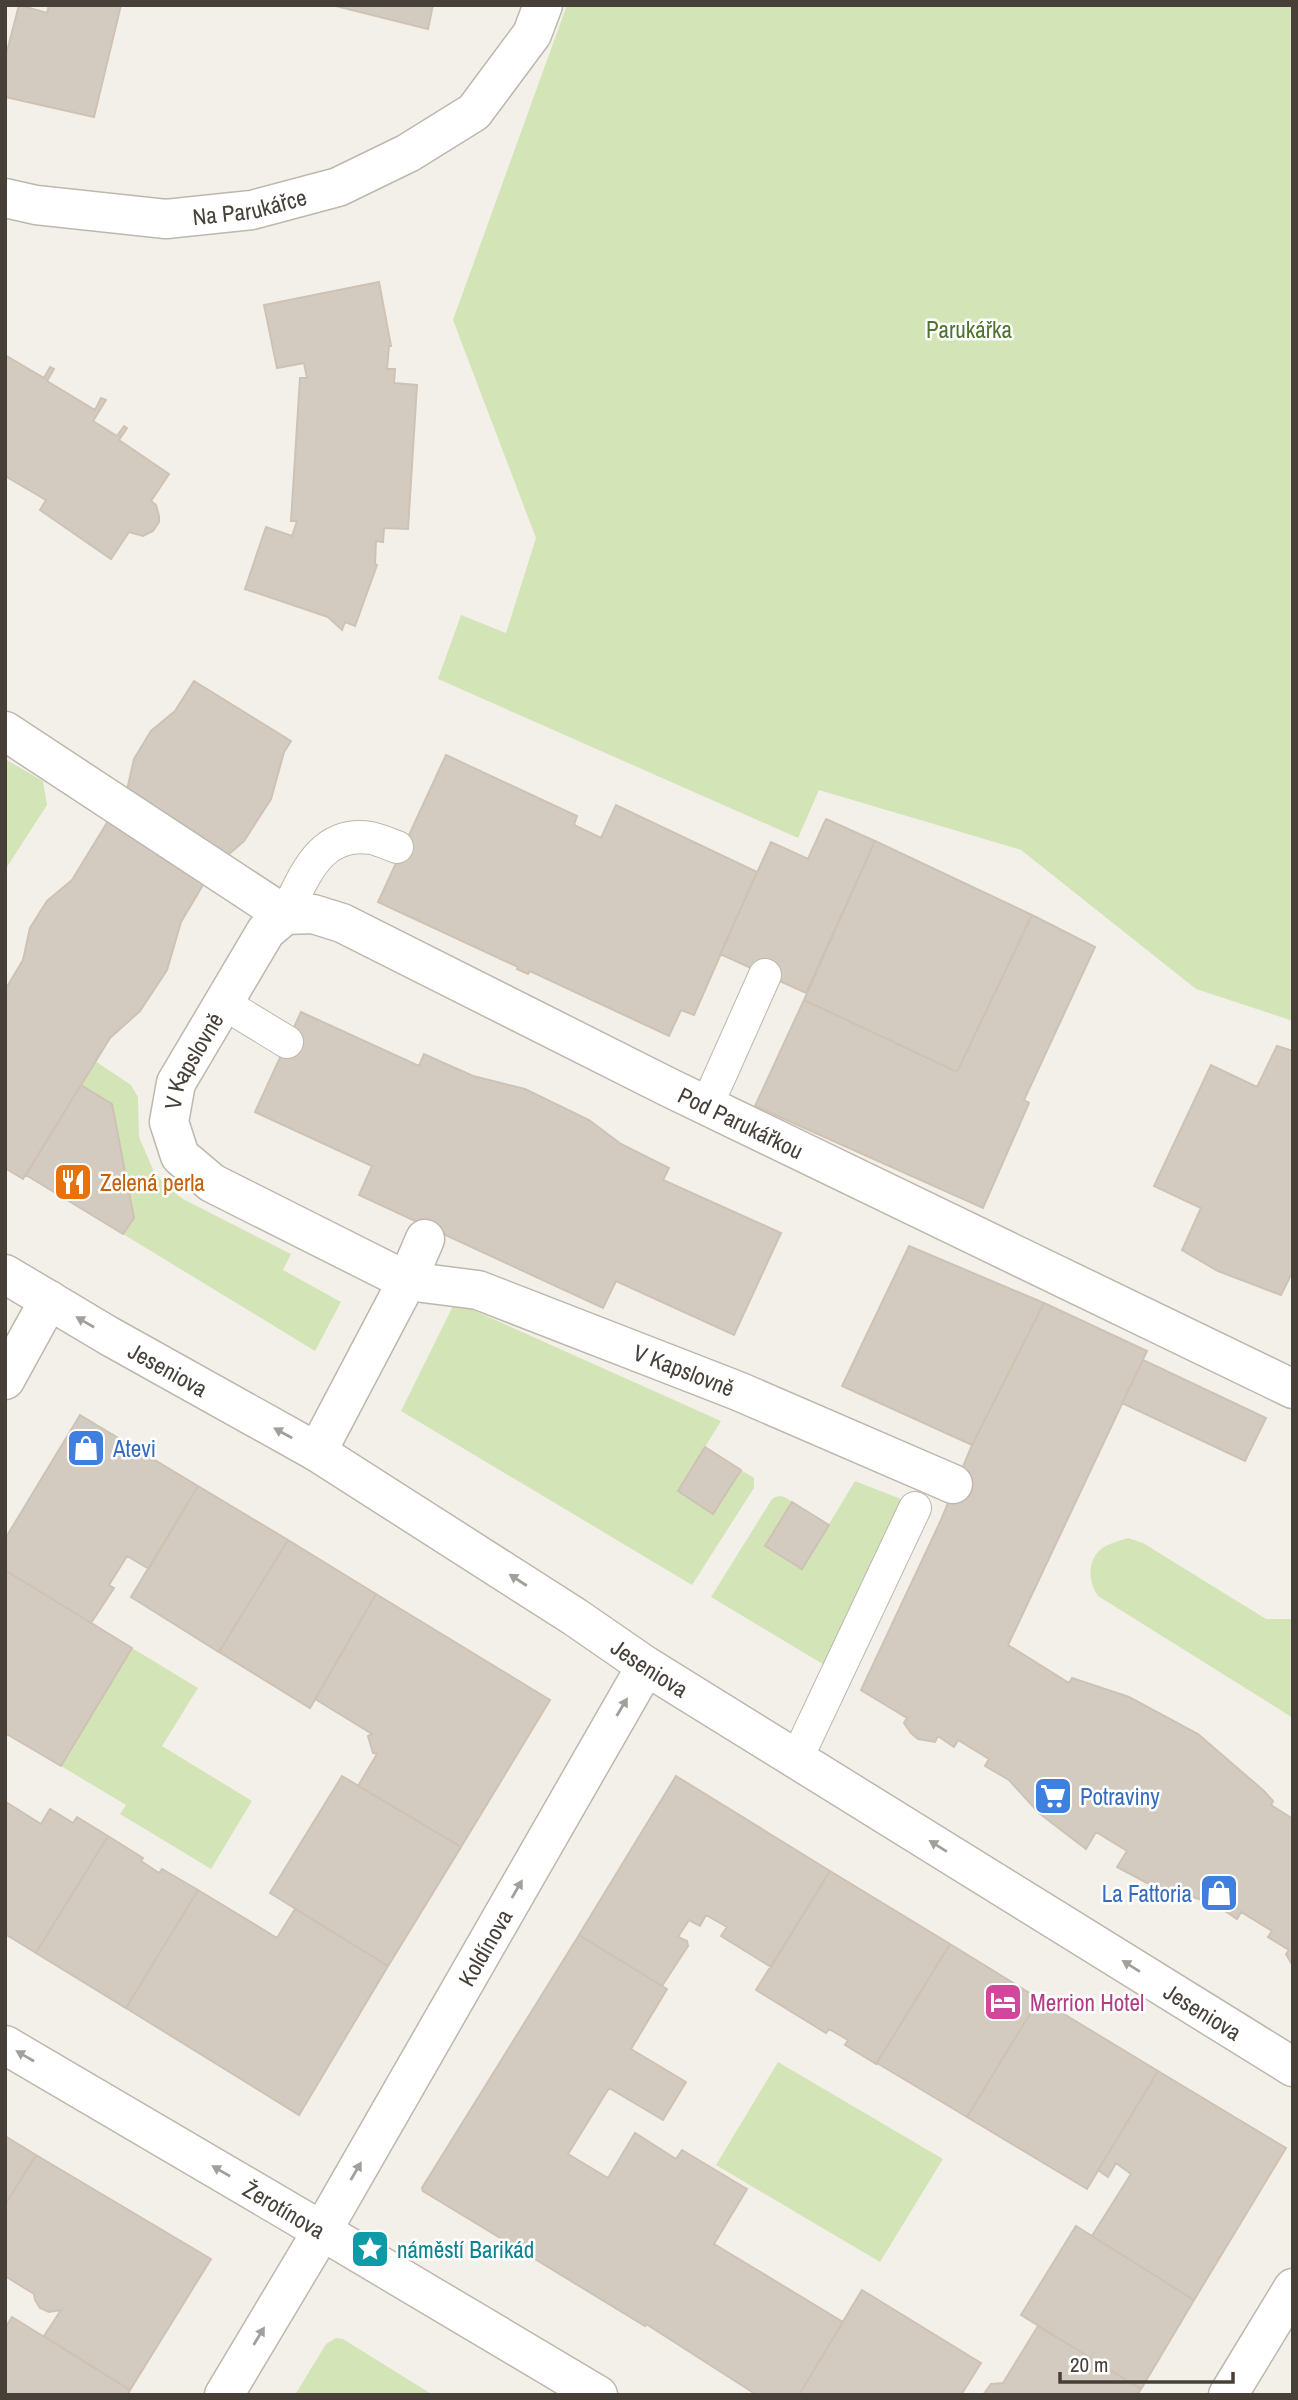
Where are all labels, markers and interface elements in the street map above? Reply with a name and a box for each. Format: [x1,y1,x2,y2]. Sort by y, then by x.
street label: Na Parukářce [191,181,310,232]
park label: Parukářka [926,314,1012,345]
street label: V Kapslovně [156,1006,230,1112]
street label: Pod Parukářkou [673,1079,809,1166]
restaurant icon: Zelená perla [52,1161,94,1203]
place label: Zelená perla [100,1167,205,1198]
one-way arrow [76,1315,95,1328]
street label: Jeseniova [123,1335,214,1404]
street label: V Kapslovně [629,1337,739,1403]
shop icon: Atevi [65,1427,107,1469]
one-way arrow [274,1427,293,1439]
place label: Atevi [112,1433,156,1464]
one-way arrow [508,1574,527,1587]
street label: Jeseniova [605,1631,695,1704]
one-way arrow [615,1697,628,1716]
supermarket icon: Potraviny [1032,1775,1074,1817]
place label: Potraviny [1080,1781,1160,1812]
one-way arrow [928,1840,947,1853]
shop icon: La Fattoria [1198,1872,1240,1914]
place label: La Fattoria [1102,1878,1192,1909]
one-way arrow [511,1879,523,1898]
street label: Koldínova [450,1903,519,1992]
one-way arrow [1121,1960,1140,1973]
street label: Jeseniova [1158,1975,1248,2047]
hotel icon: Merrion Hotel [982,1981,1024,2023]
place label: Merrion Hotel [1030,1987,1144,2018]
one-way arrow [15,2050,35,2062]
one-way arrow [350,2162,362,2181]
one-way arrow [212,2165,231,2177]
street label: Žerotínova [238,2173,332,2245]
place icon: náměstí Barikád [349,2228,391,2270]
place label: náměstí Barikád [397,2234,534,2265]
one-way arrow [253,2327,265,2346]
scale bar [1060,2340,1233,2384]
text: 20 m [1070,2350,1108,2379]

